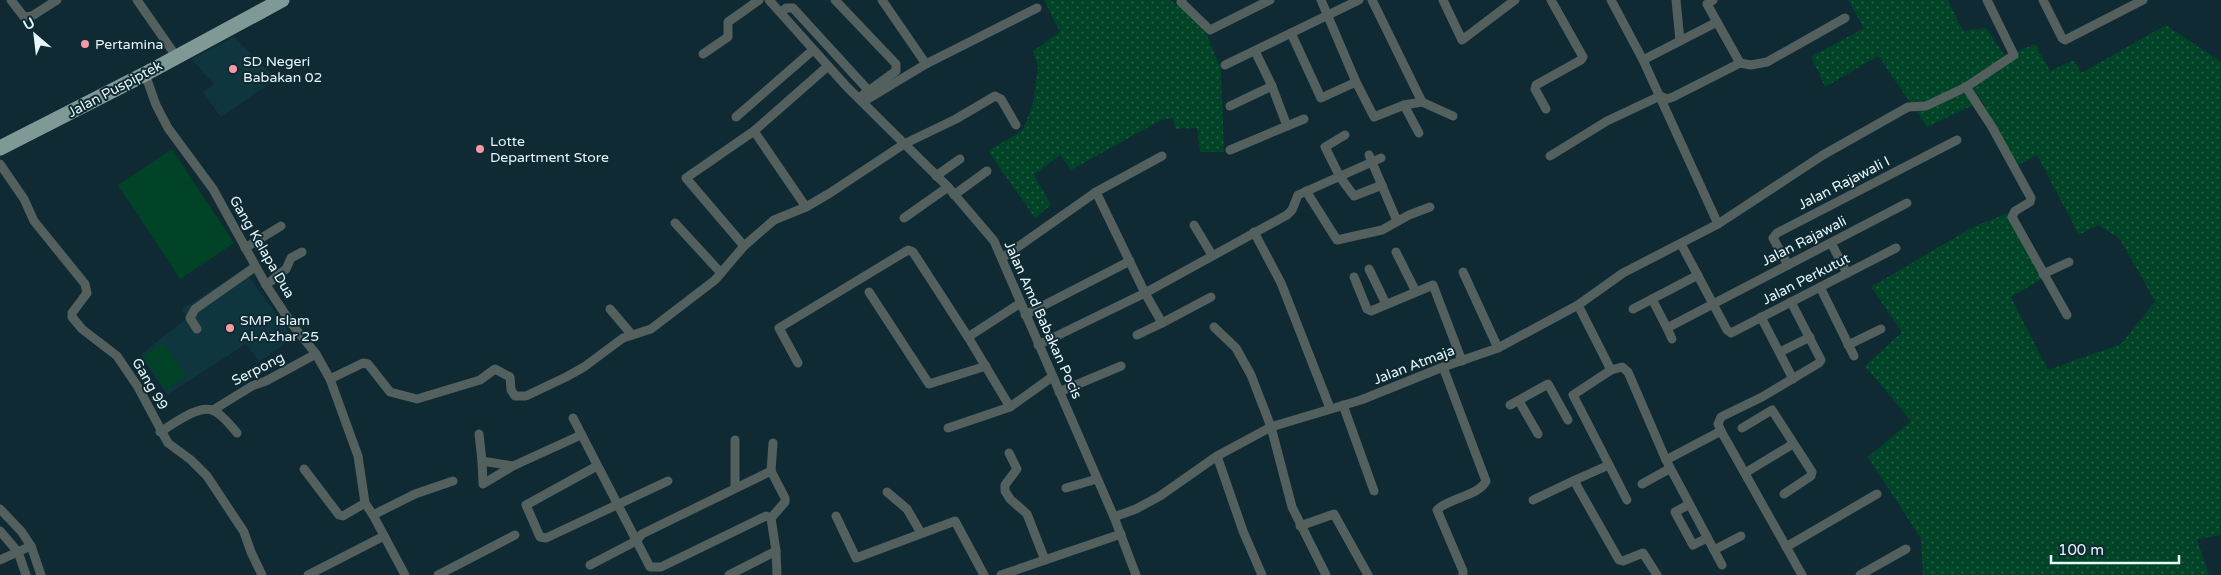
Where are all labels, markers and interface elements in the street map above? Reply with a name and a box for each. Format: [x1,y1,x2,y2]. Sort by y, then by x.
north arrow [10,10,60,60]
text: U [20,14,38,34]
place label: Pertamina [95,36,163,53]
marker: Pertamina [79,38,91,50]
place label: SD Negeri Babakan 02 [243,53,322,86]
street label: Jalan Puspiptek [65,57,165,121]
marker: SD Negeri Babakan 02 [227,63,239,75]
place label: Lotte Department Store [490,133,609,166]
marker: Lotte Department Store [474,143,486,155]
street label: Jalan Rajawali I [1795,153,1893,213]
street label: Gang Kelapa Dua [226,193,298,301]
street label: Jalan Rajawali [1759,212,1849,270]
street label: Jalan Amd Babakan Pocis [1001,239,1086,402]
street label: Jalan Perkutut [1759,249,1853,308]
place label: SMP Islam Al-Azhar 25 [240,312,319,345]
marker: SMP Islam Al-Azhar 25 [224,322,236,334]
street label: Jalan Atmaja [1371,342,1457,388]
street label: Serpong [229,349,287,389]
street label: Gang 99 [128,355,172,413]
scale bar [2051,532,2178,564]
text: 100 m [2058,541,2104,559]

